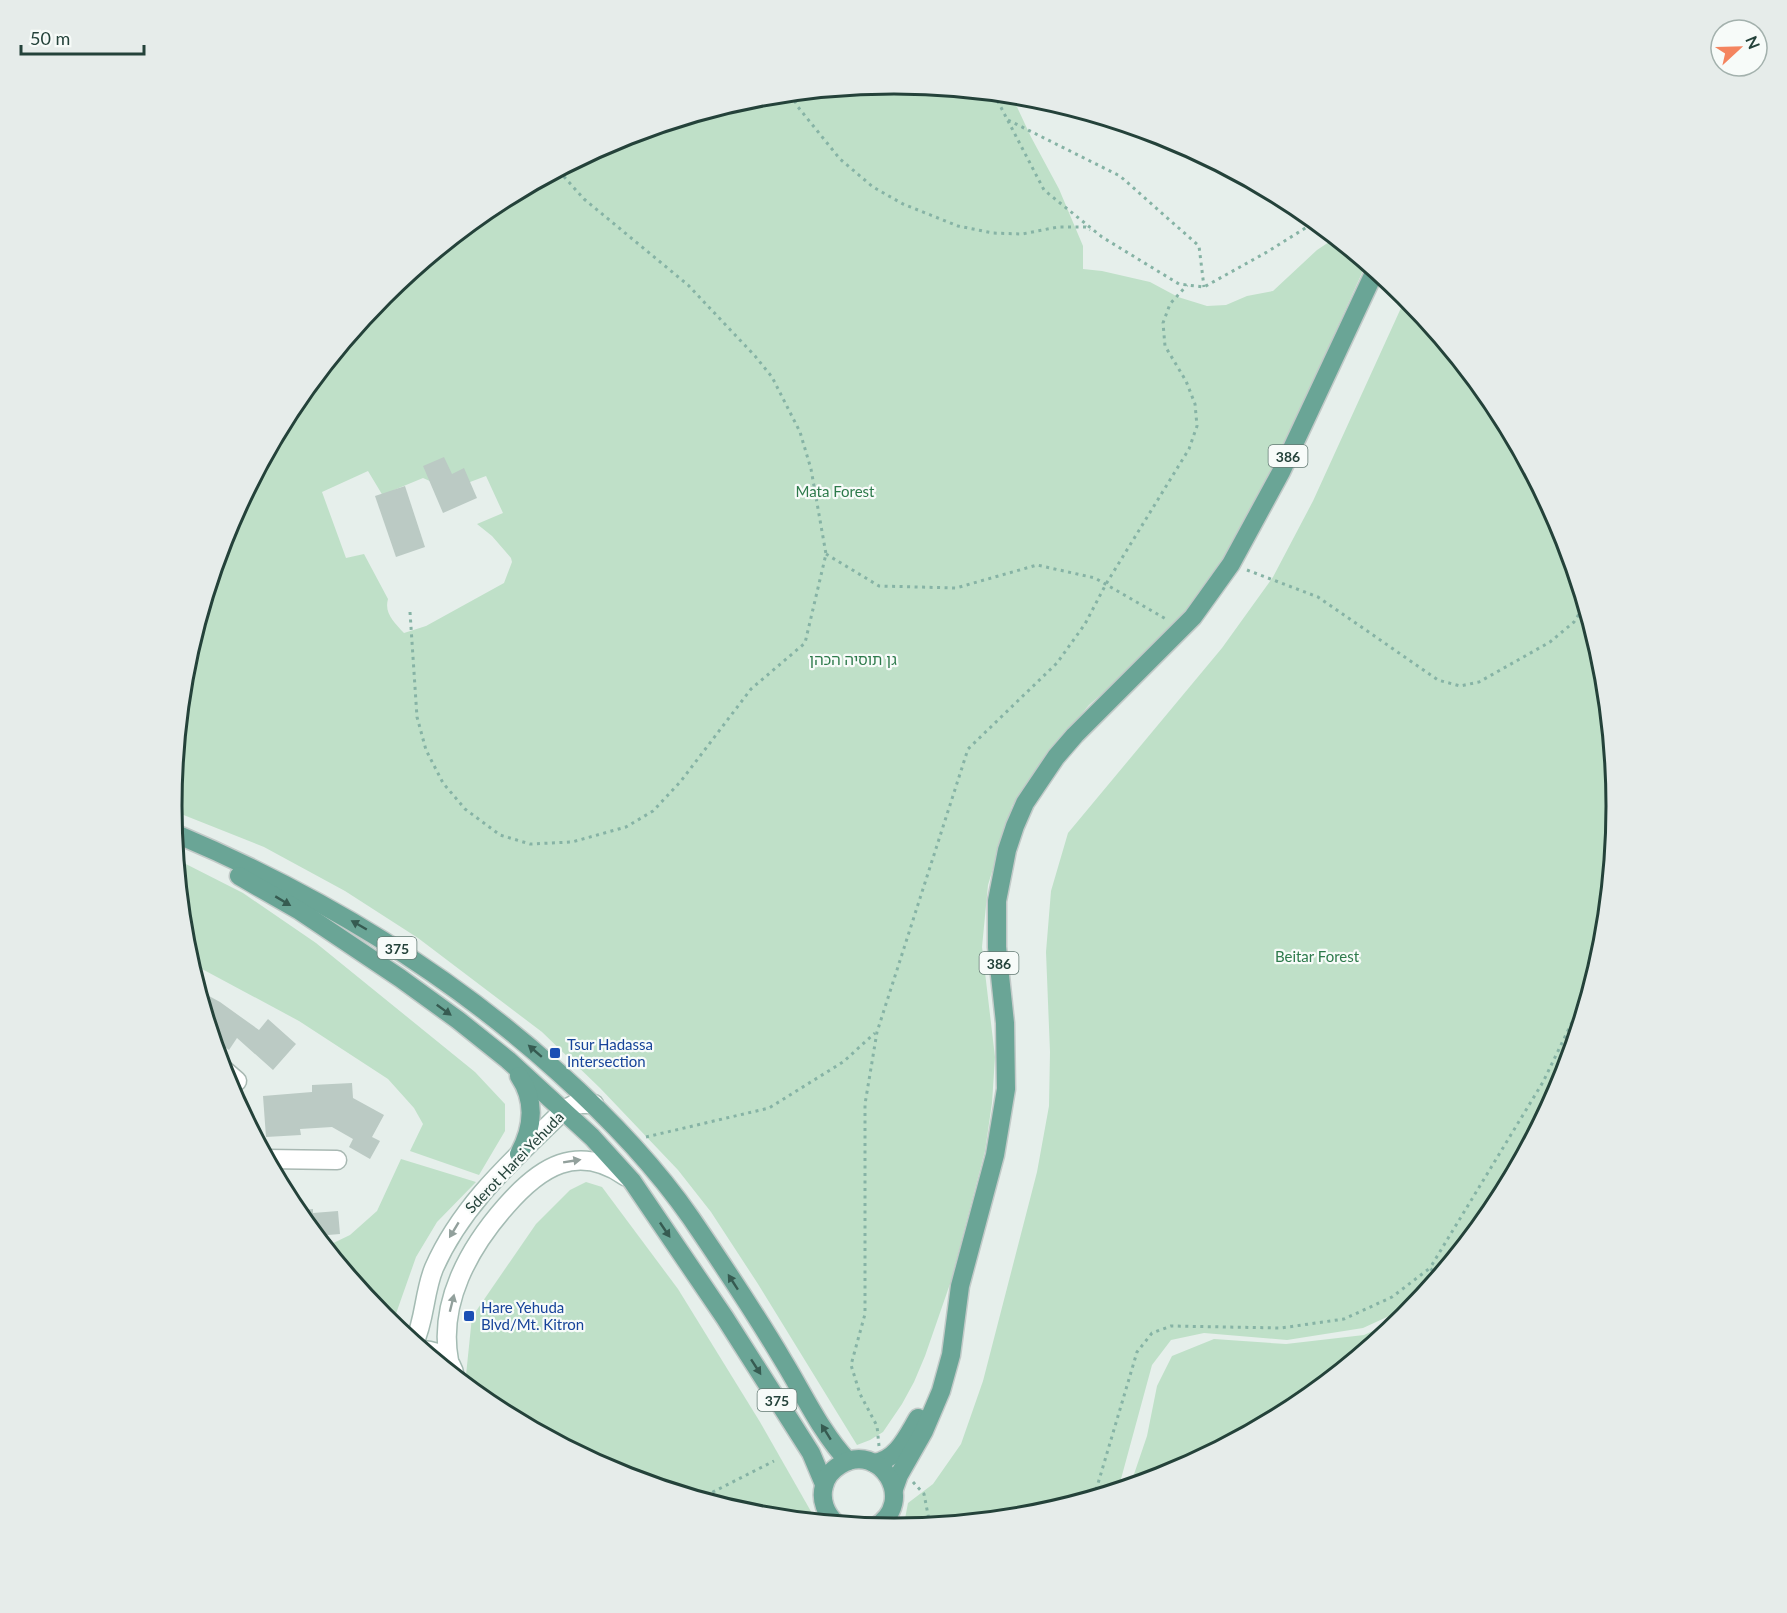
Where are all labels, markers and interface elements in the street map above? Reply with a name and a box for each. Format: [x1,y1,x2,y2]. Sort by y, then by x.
scale bar [21,18,144,56]
north arrow [1709,18,1769,78]
text: 50 m [30,27,70,49]
text: N [1742,33,1764,51]
road number: 386 [1268,445,1308,467]
park label: Mata Forest [795,482,875,500]
park label: גן תוסיה הכהן [809,650,897,668]
one-way arrow [275,895,291,906]
one-way arrow [351,920,367,931]
road number: 375 [378,937,416,959]
park label: Beitar Forest [1275,947,1360,965]
road number: 386 [980,952,1018,974]
one-way arrow [437,1004,452,1016]
place label: Tsur Hadassa Intersection [567,1035,653,1070]
one-way arrow [527,1044,542,1058]
marker: Tsur Hadassa Intersection [548,1046,562,1060]
street label: Sderot Harei Yehuda [461,1108,567,1216]
one-way arrow [563,1157,582,1166]
one-way arrow [659,1221,671,1237]
one-way arrow [449,1222,460,1238]
one-way arrow [728,1274,739,1290]
one-way arrow [447,1294,457,1312]
place label: Hare Yehuda Blvd/Mt. Kitron [481,1298,584,1333]
marker: Hare Yehuda Blvd/Mt. Kitron [462,1309,476,1323]
one-way arrow [750,1359,761,1375]
road number: 375 [758,1389,796,1411]
one-way arrow [821,1424,832,1440]

